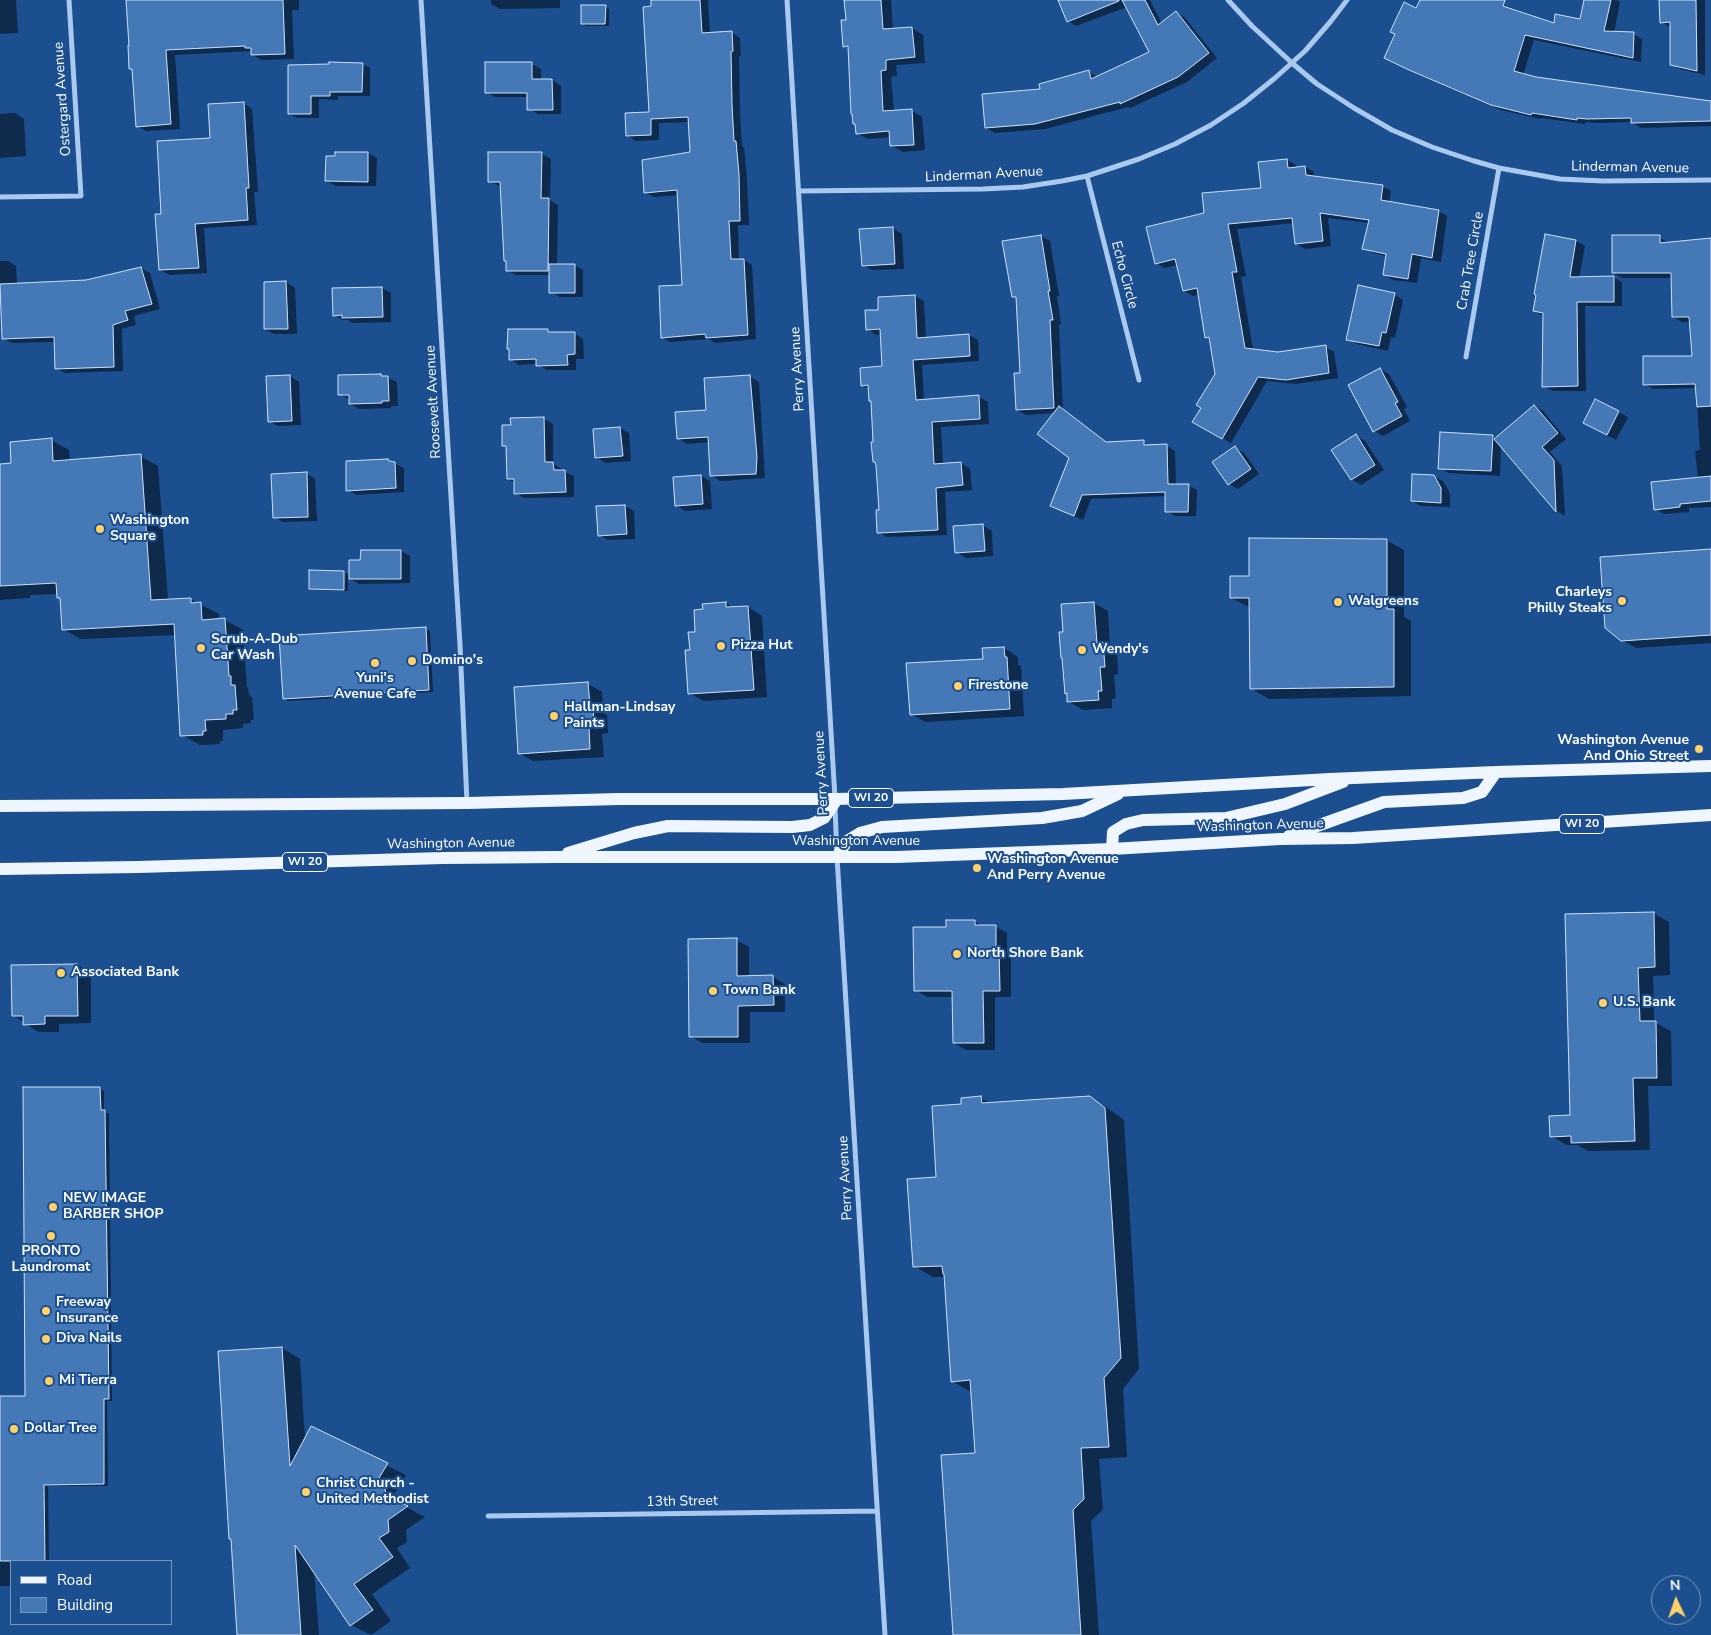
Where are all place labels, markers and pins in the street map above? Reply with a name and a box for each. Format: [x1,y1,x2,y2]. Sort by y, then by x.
place label: Washington Square [110,513,189,546]
marker: Washington Square [94,523,106,535]
place label: Charleys Philly Steaks [1528,585,1612,618]
place label: Walgreens [1348,594,1419,610]
marker: Charleys Philly Steaks [1616,595,1628,607]
marker: Walgreens [1332,596,1344,608]
place label: Scrub-A-Dub Car Wash [211,632,298,664]
place label: Pizza Hut [731,638,793,654]
marker: Pizza Hut [715,640,727,652]
marker: Scrub-A-Dub Car Wash [195,642,207,654]
place label: Wendy's [1092,642,1148,658]
marker: Wendy's [1076,644,1088,656]
place label: Domino's [422,653,483,669]
marker: Domino's [406,655,418,667]
marker: Yuni's Avenue Cafe [369,657,381,669]
place label: Yuni's Avenue Cafe [334,671,416,704]
place label: Firestone [968,678,1028,694]
marker: Firestone [952,680,964,692]
place label: Hallman-Lindsay Paints [564,700,675,732]
marker: Hallman-Lindsay Paints [548,710,560,722]
place label: Washington Avenue And Ohio Street [1557,733,1689,766]
marker: Washington Avenue And Ohio Street [1693,743,1705,755]
place label: Washington Avenue And Perry Avenue [987,852,1119,884]
marker: Washington Avenue And Perry Avenue [971,862,983,874]
place label: North Shore Bank [967,946,1084,962]
marker: North Shore Bank [951,948,963,960]
place label: Associated Bank [71,965,179,981]
marker: Associated Bank [55,967,67,979]
place label: Town Bank [723,983,795,999]
marker: Town Bank [707,985,719,997]
place label: U.S. Bank [1613,995,1676,1011]
marker: U.S. Bank [1597,997,1609,1009]
place label: NEW IMAGE BARBER SHOP [63,1191,164,1224]
marker: NEW IMAGE BARBER SHOP [47,1201,59,1213]
marker: PRONTO Laundromat [45,1230,57,1242]
place label: PRONTO Laundromat [12,1244,90,1276]
place label: Freeway Insurance [56,1295,118,1328]
marker: Freeway Insurance [40,1305,52,1317]
place label: Diva Nails [56,1331,122,1347]
marker: Diva Nails [40,1333,52,1345]
place label: Mi Tierra [59,1373,117,1389]
marker: Mi Tierra [43,1375,55,1387]
place label: Dollar Tree [24,1421,97,1437]
marker: Dollar Tree [8,1423,20,1435]
place label: Christ Church - United Methodist [316,1476,429,1508]
marker: Christ Church - United Methodist [300,1486,312,1498]

